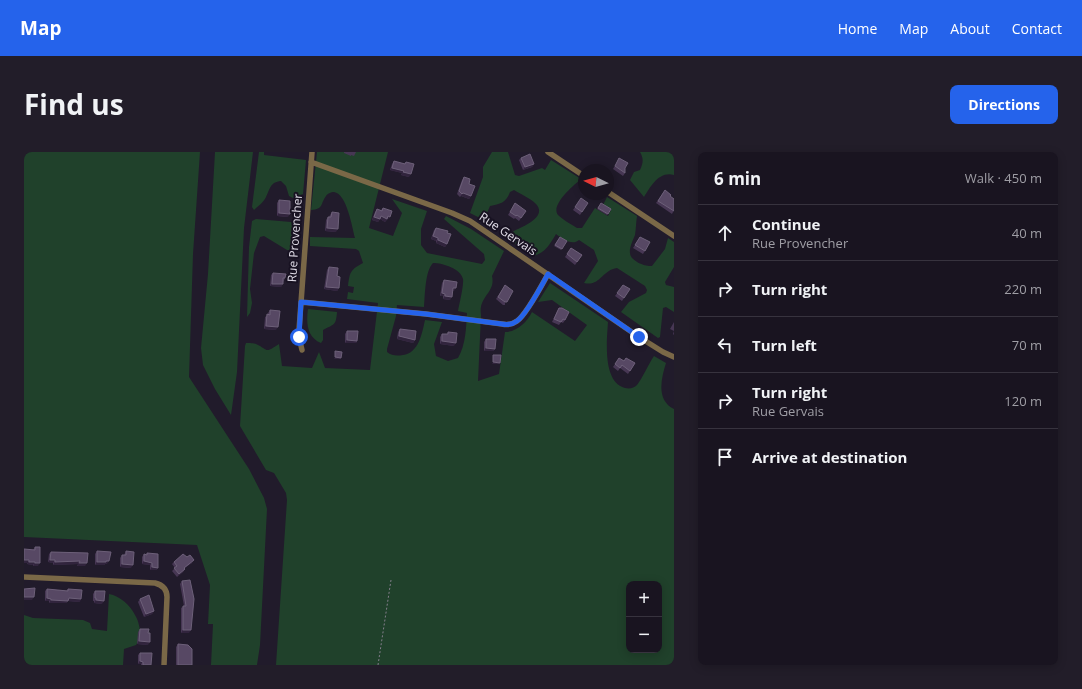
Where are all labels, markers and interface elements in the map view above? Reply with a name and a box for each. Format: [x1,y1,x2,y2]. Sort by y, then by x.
text: Map [20,15,61,41]
text: Home [838,19,877,38]
text: Map [899,19,928,38]
text: About [950,19,990,38]
text: Contact [1012,19,1062,38]
text: Find us [24,85,124,123]
button: Directions [950,85,1058,124]
north arrow [578,164,614,200]
text: 6 min [714,167,761,190]
text: Walk · 450 m [965,169,1042,187]
street label: Rue Provencher [283,193,306,283]
street label: Rue Gervais [476,208,541,259]
text: Continue [752,214,820,234]
icon: ahead [714,222,736,244]
text: 40 m [1012,224,1042,242]
text: Rue Provencher [752,234,848,252]
icon: right [714,278,736,300]
text: Turn right [752,279,827,299]
text: 220 m [1004,280,1042,298]
route start [290,328,308,346]
route end [630,328,648,346]
icon: left [714,334,736,356]
text: Turn left [752,335,817,355]
text: 70 m [1012,336,1042,354]
text: Turn right [752,382,827,402]
icon: right [714,390,736,412]
text: 120 m [1004,392,1042,410]
text: Rue Gervais [752,402,824,420]
icon: arrive [714,446,736,468]
text: Arrive at destination [752,447,907,467]
map controls [626,581,662,653]
button: + [626,581,662,617]
button: − [626,617,662,653]

